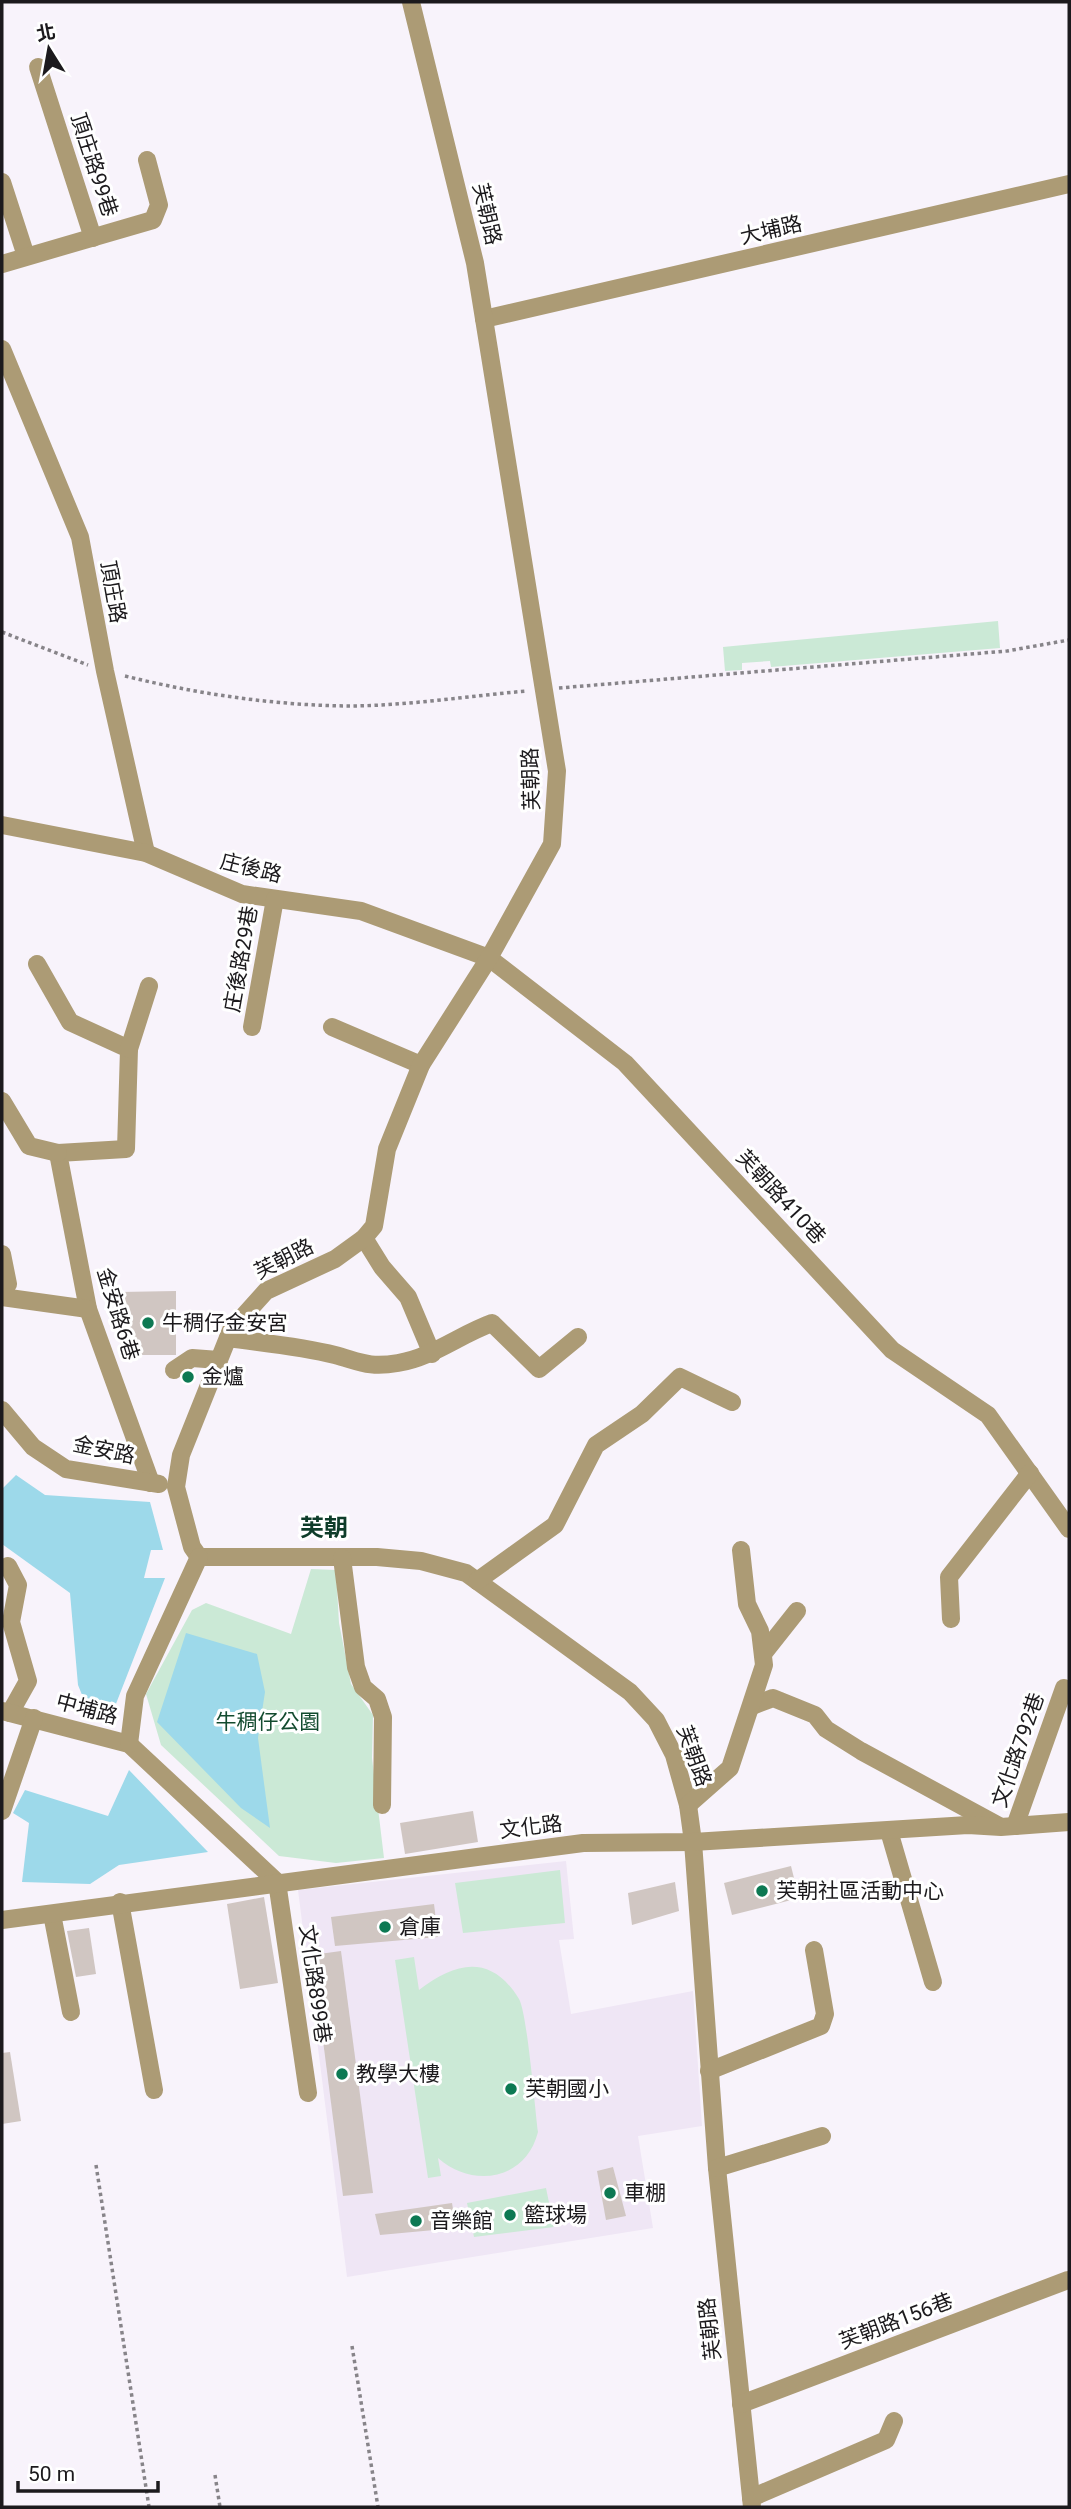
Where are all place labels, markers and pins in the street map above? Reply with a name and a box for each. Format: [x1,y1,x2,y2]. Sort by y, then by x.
place label: 牛稠仔金安宮 [162,1311,288,1335]
marker: 牛稠仔金安宮 [140,1315,156,1331]
place label: 金爐 [202,1365,244,1389]
marker: 金爐 [180,1369,196,1385]
place label: 芙朝社區活動中心 [776,1879,944,1903]
marker: 芙朝社區活動中心 [754,1883,770,1899]
place label: 倉庫 [399,1915,441,1939]
marker: 倉庫 [377,1919,393,1935]
place label: 教學大樓 [356,2062,440,2086]
marker: 教學大樓 [334,2066,350,2082]
place label: 芙朝國小 [525,2077,609,2101]
marker: 芙朝國小 [503,2081,519,2097]
place label: 車棚 [624,2181,666,2205]
marker: 車棚 [602,2185,618,2201]
place label: 籃球場 [524,2203,587,2227]
marker: 籃球場 [502,2207,518,2223]
place label: 音樂館 [430,2209,493,2233]
marker: 音樂館 [408,2213,424,2229]

